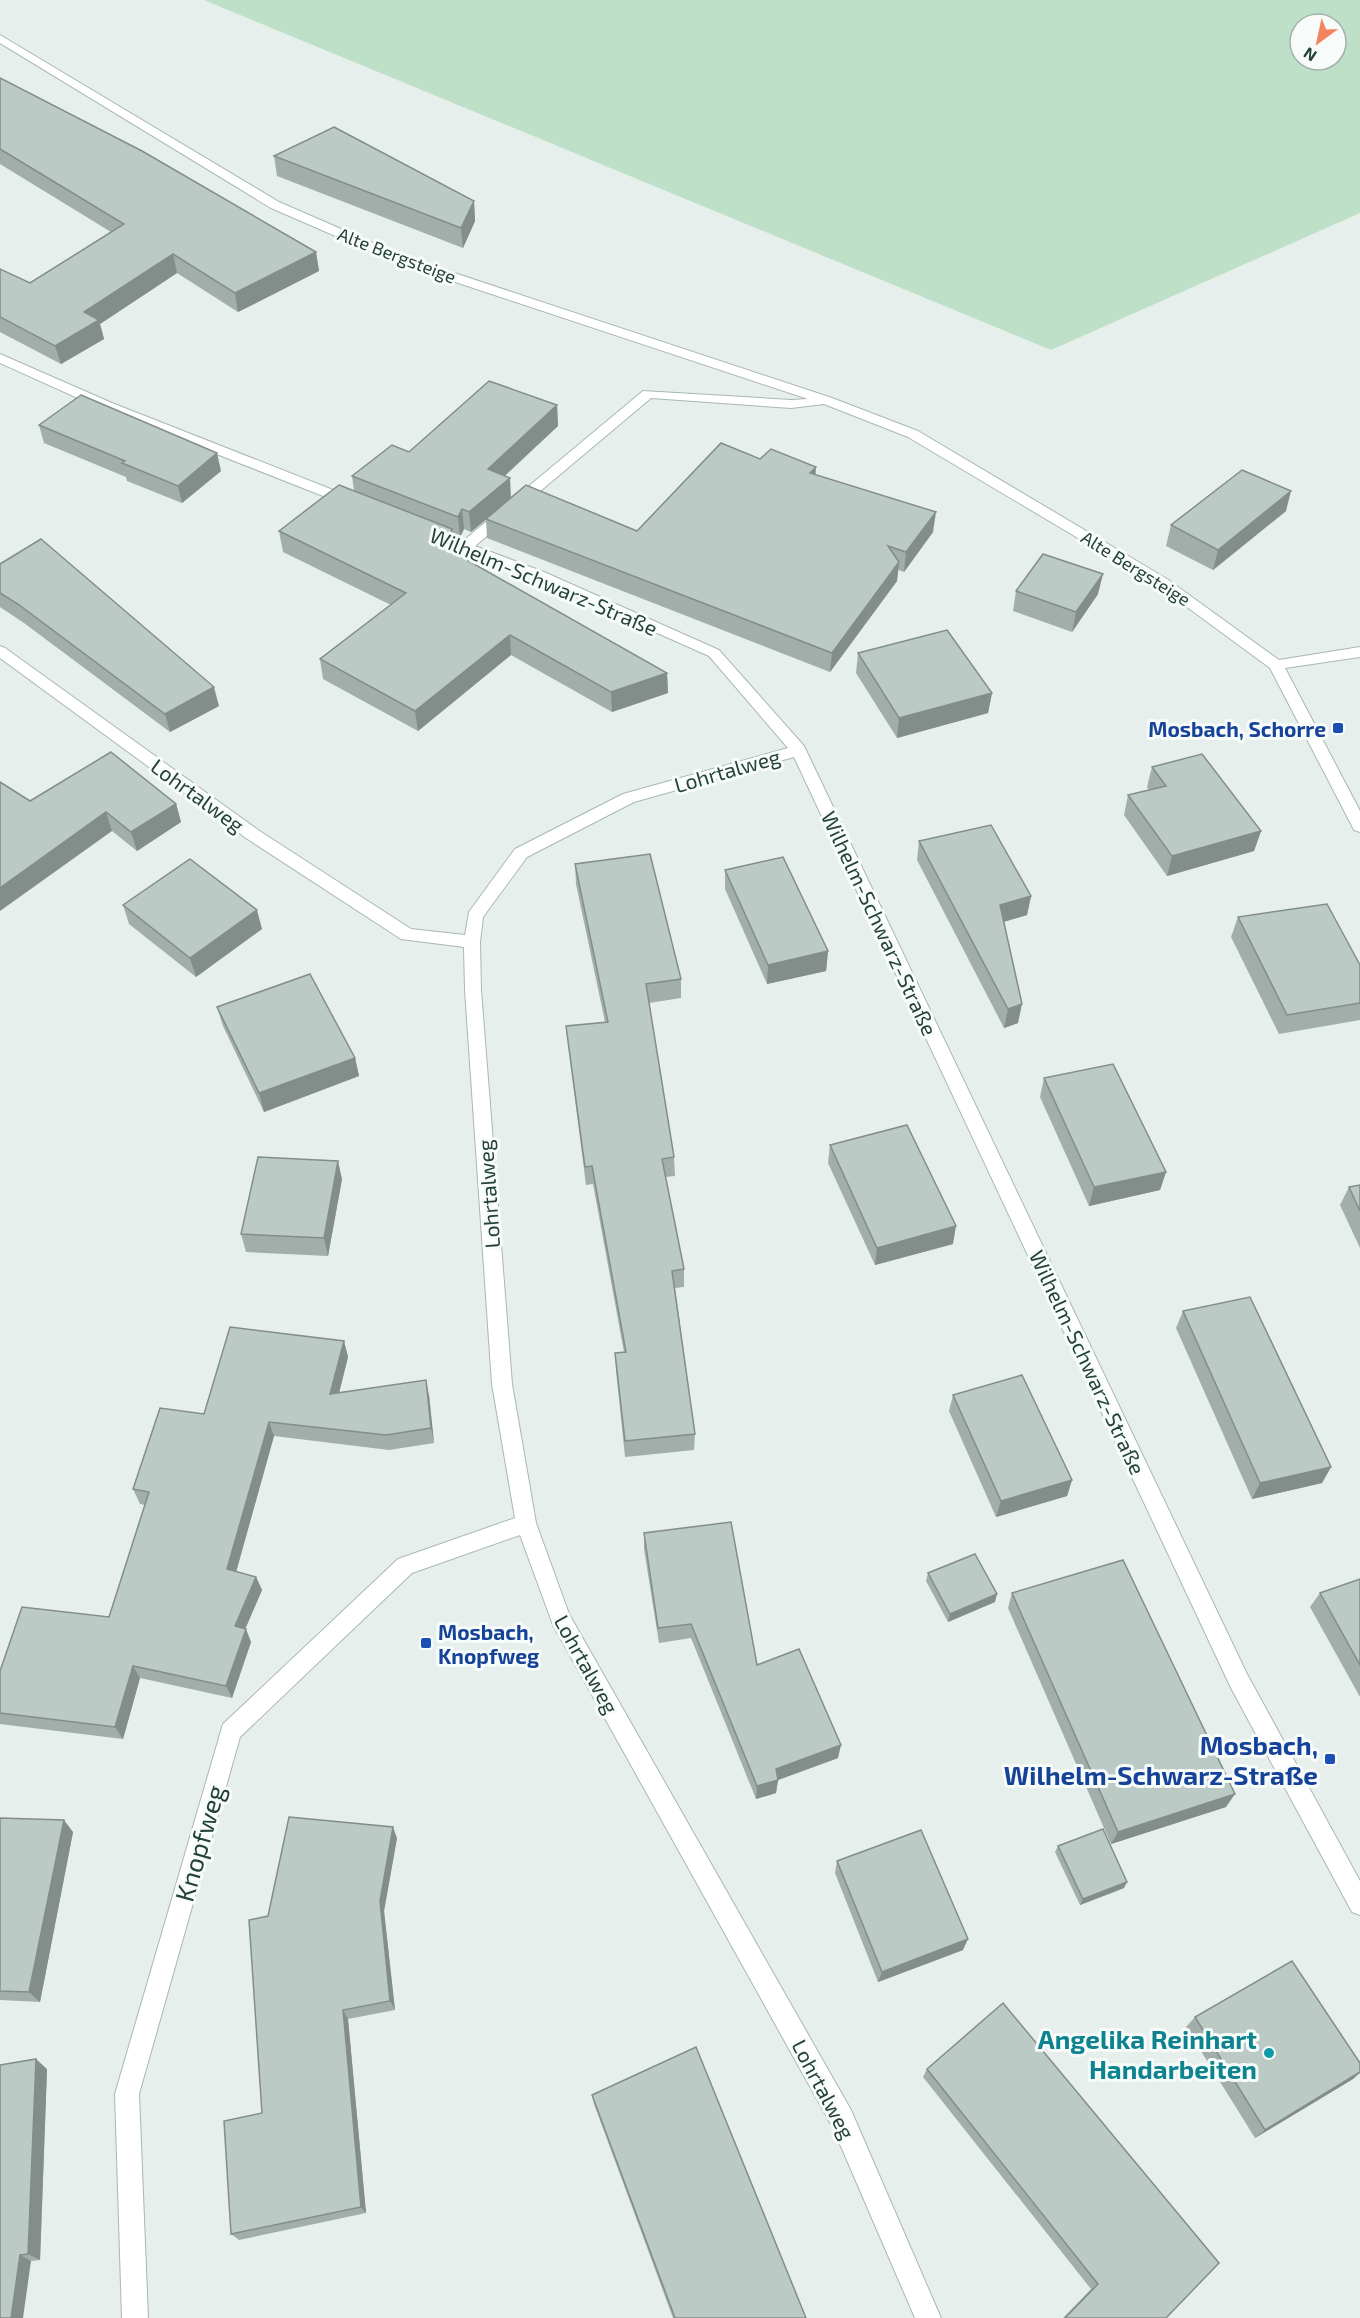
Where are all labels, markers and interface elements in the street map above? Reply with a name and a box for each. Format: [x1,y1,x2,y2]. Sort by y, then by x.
north arrow [1288,12,1348,72]
text: N [1300,44,1320,66]
street label: Alte Bergsteige [335,222,459,288]
street label: Wilhelm-Schwarz-Straße [427,522,661,640]
street label: Alte Bergsteige [1077,526,1195,610]
place label: Mosbach, Schorre [1148,716,1326,741]
marker: Mosbach, Schorre [1331,721,1345,735]
street label: Lohrtalweg [671,743,783,797]
street label: Lohrtalweg [147,753,250,837]
street label: Wilhelm-Schwarz-Straße [817,807,943,1039]
street label: Lohrtalweg [472,1138,504,1249]
street label: Wilhelm-Schwarz-Straße [1025,1246,1151,1478]
street label: Lohrtalweg [550,1610,624,1718]
place label: Mosbach, Knopfweg [438,1619,539,1668]
marker: Mosbach, Knopfweg [419,1636,433,1650]
place label: Mosbach, Wilhelm-Schwarz-Straße [1004,1729,1318,1790]
marker: Mosbach, Wilhelm-Schwarz-Straße [1323,1752,1337,1766]
street label: Knopfweg [168,1781,230,1905]
place label: Angelika Reinhart Handarbeiten [1038,2023,1257,2084]
street label: Lohrtalweg [787,2035,861,2143]
marker: Angelika Reinhart Handarbeiten [1262,2046,1276,2060]

